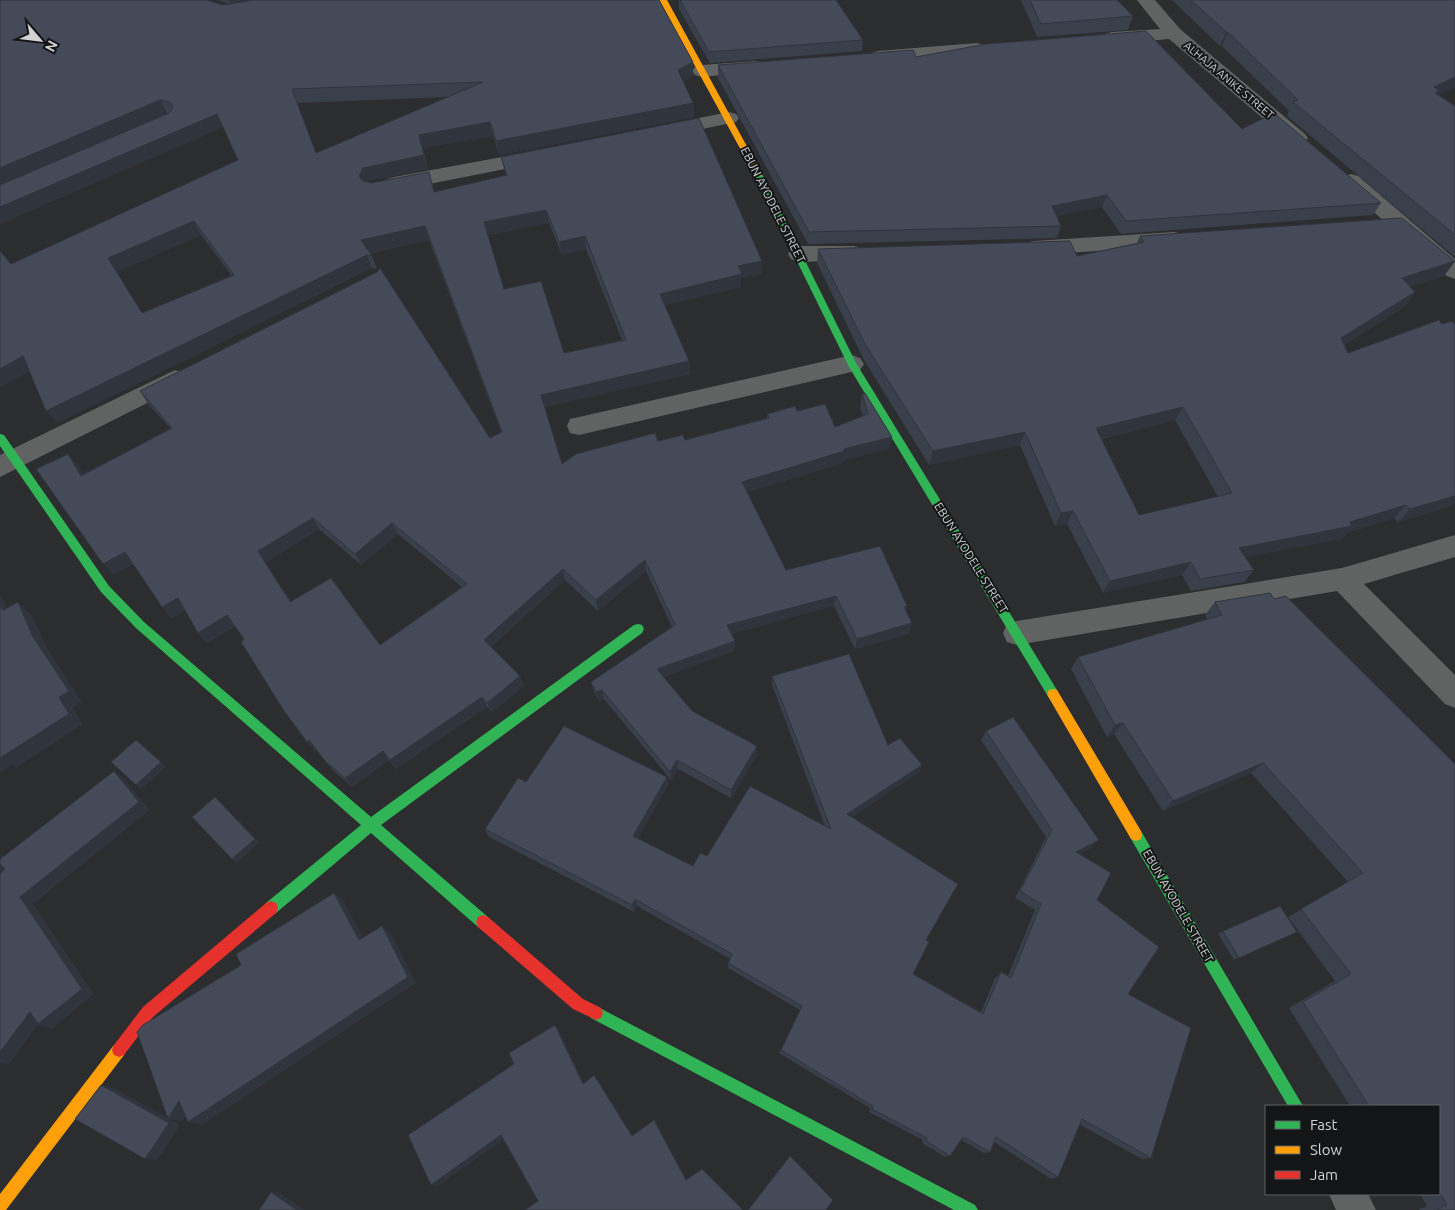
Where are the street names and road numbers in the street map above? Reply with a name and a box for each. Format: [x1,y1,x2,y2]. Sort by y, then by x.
street label: ALHAJA ANIKE STREET [1182,39,1276,121]
street label: EBUN AYODELE STREET [739,145,808,265]
street label: EBUN AYODELE STREET [932,500,1011,616]
street label: EBUN AYODELE STREET [1141,847,1216,965]

